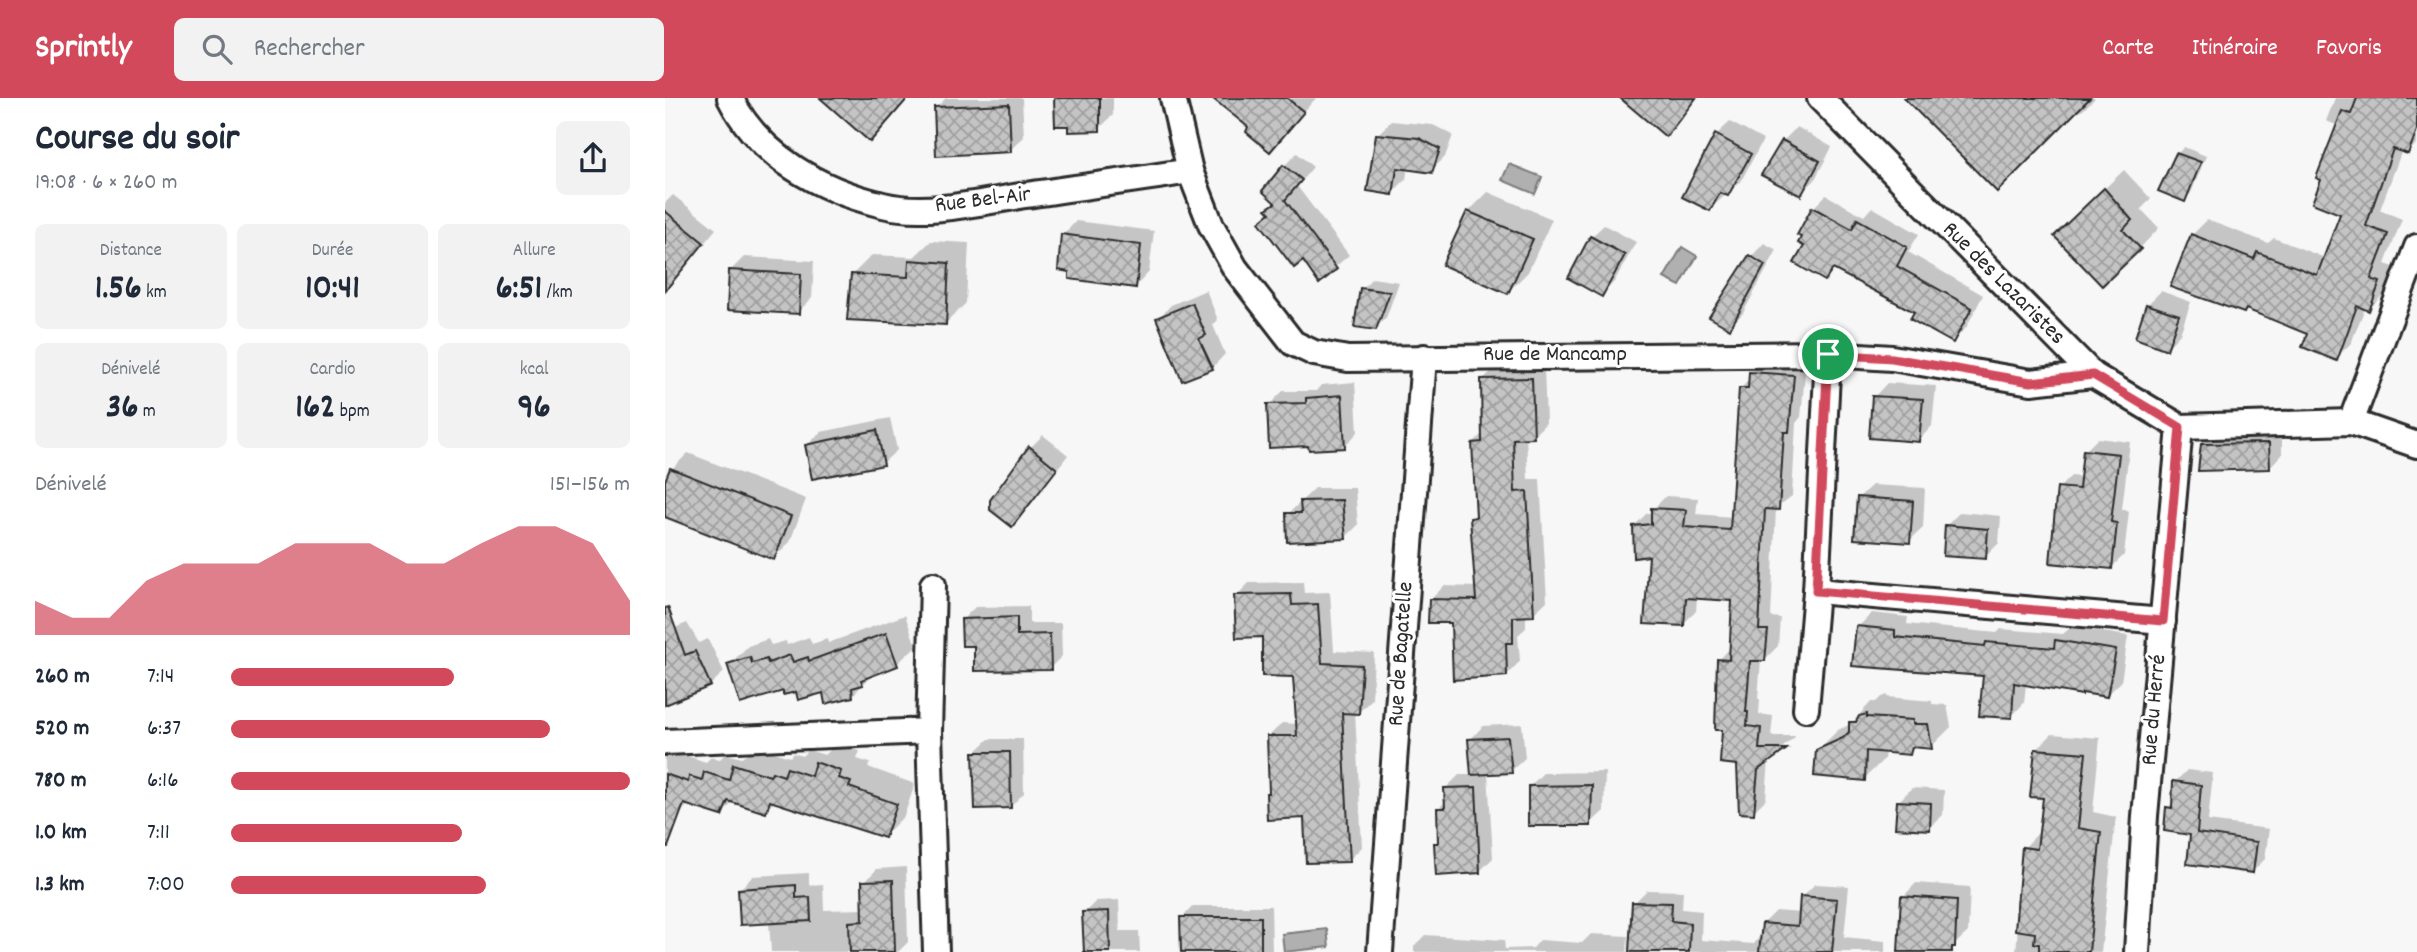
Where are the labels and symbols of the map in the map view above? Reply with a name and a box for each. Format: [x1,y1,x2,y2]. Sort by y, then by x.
street label: Rue Bel-Air [933,179,1033,223]
street label: Rue des Lazaristes [1934,215,2072,353]
pin [1798,324,1858,384]
street label: Rue de Mancamp [1483,339,1627,372]
street label: Rue de Bagatelle [1380,581,1424,727]
street label: Rue du Herré [2134,653,2176,767]

